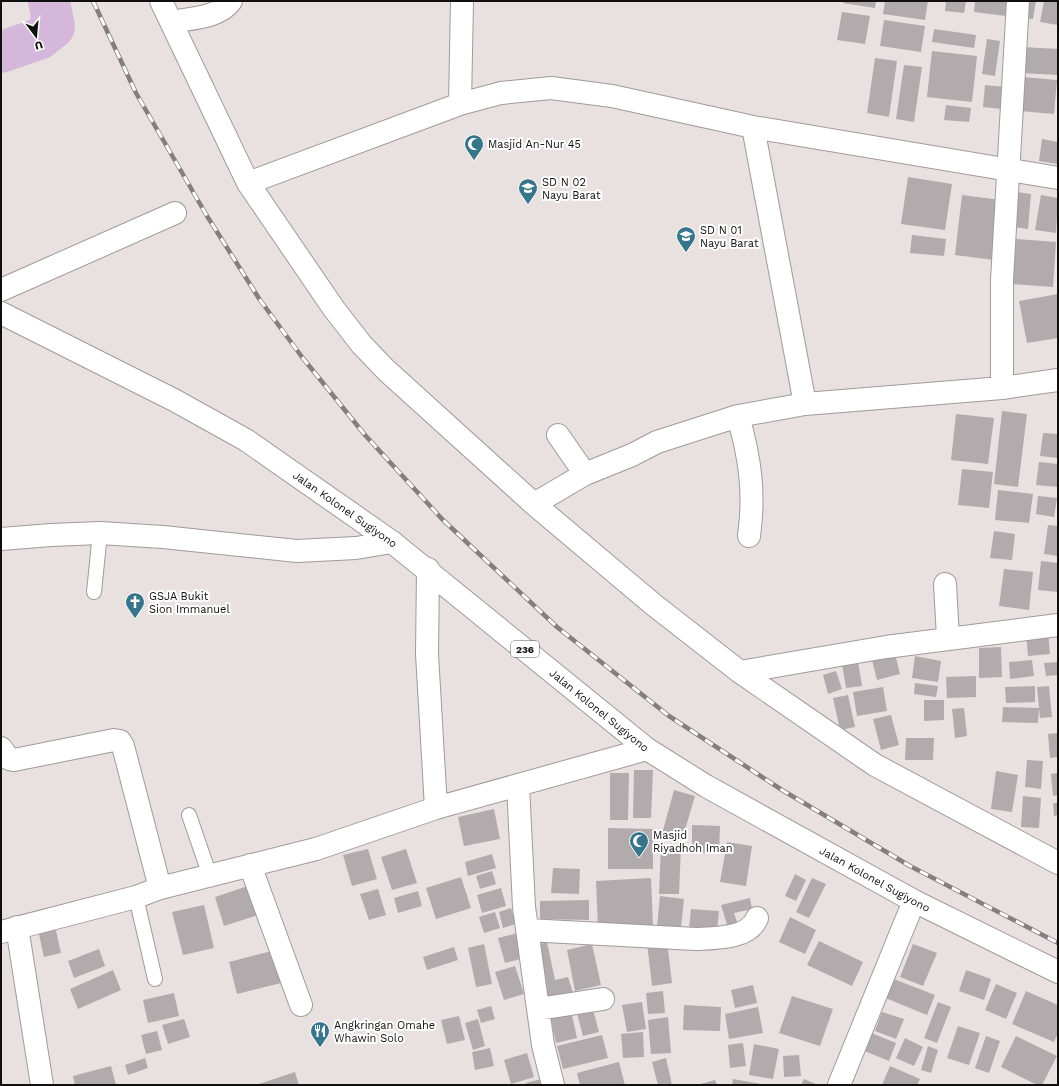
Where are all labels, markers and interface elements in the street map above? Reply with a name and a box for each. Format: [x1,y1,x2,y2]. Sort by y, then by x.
north arrow [16,16,56,56]
text: U [33,38,44,53]
mosque icon: Masjid An-Nur 45 [463,133,485,161]
place label: Masjid An-Nur 45 [488,138,581,151]
place label: SD N 02 Nayu Barat [542,176,601,202]
school or university icon: SD N 02 Nayu Barat [517,177,539,205]
place label: SD N 01 Nayu Barat [700,224,759,250]
school or university icon: SD N 01 Nayu Barat [675,225,697,253]
street label: Jalan Kolonel Sugiyono [291,468,400,550]
place label: GSJA Bukit Sion Immanuel [149,590,230,616]
church icon: GSJA Bukit Sion Immanuel [124,591,146,619]
road number: 236 [511,641,539,657]
street label: Jalan Kolonel Sugiyono [547,666,651,754]
place label: Masjid Riyadhoh Iman [653,829,733,855]
mosque icon: Masjid Riyadhoh Iman [628,830,650,858]
street label: Jalan Kolonel Sugiyono [817,844,932,914]
place label: Angkringan Omahe Whawin Solo [334,1019,435,1045]
restaurant icon: Angkringan Omahe Whawin Solo [309,1020,331,1048]

